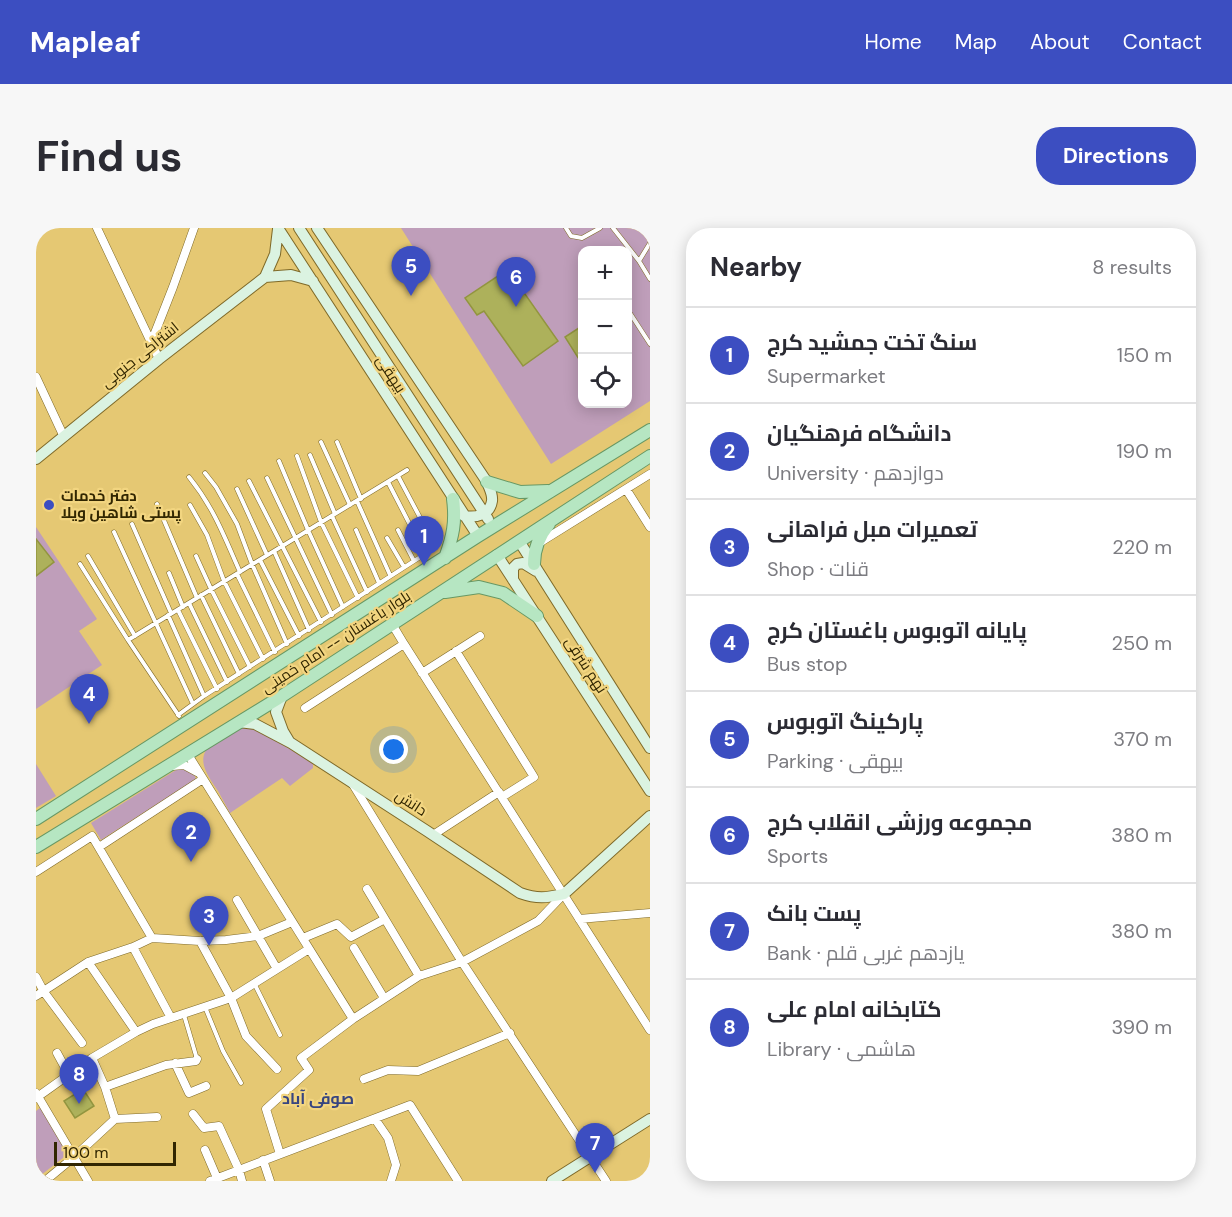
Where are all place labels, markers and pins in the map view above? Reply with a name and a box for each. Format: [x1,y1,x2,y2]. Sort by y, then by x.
pin: 5 [392,247,430,296]
pin: 6 [496,257,536,307]
place label: دفتر خدمات پستی شاهین ویلا [61,486,182,524]
marker: دفتر خدمات پستی شاهین ویلا [42,498,56,512]
pin: 1 [404,516,444,566]
pin: 4 [70,674,108,724]
pin: 2 [172,812,210,862]
pin: 3 [190,896,228,946]
pin: 8 [60,1054,99,1104]
pin: 7 [576,1124,614,1173]

